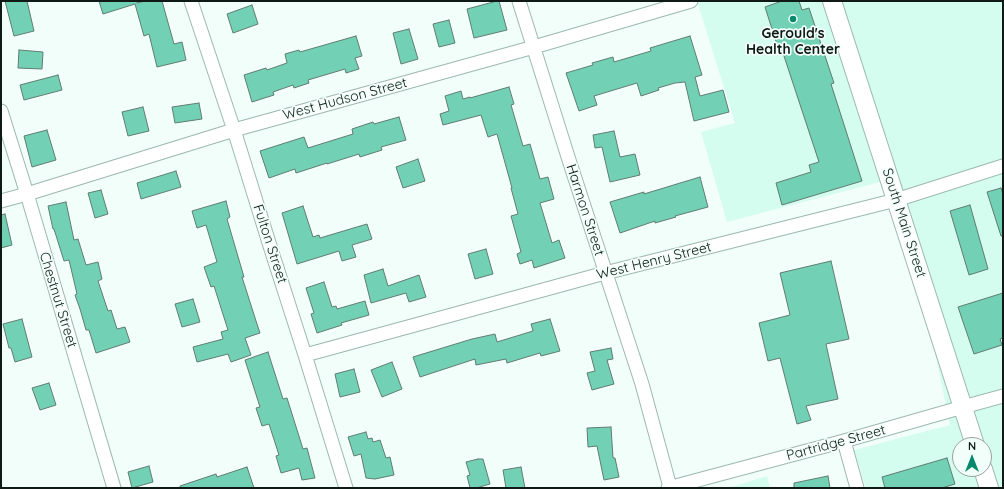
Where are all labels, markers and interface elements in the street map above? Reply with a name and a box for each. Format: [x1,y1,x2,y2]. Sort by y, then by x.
marker: Gerould's Health Center [788,14,798,24]
place label: Gerould's Health Center [746,26,840,58]
street label: West Hudson Street [281,74,409,124]
street label: Harmon Street [562,162,608,258]
street label: South Main Street [878,166,930,280]
street label: Fulton Street [249,202,291,286]
street label: West Henry Street [595,239,713,283]
street label: Chestnut Street [35,250,81,350]
street label: Partridge Street [784,422,888,464]
north arrow [952,437,992,477]
text: N [968,439,976,453]

